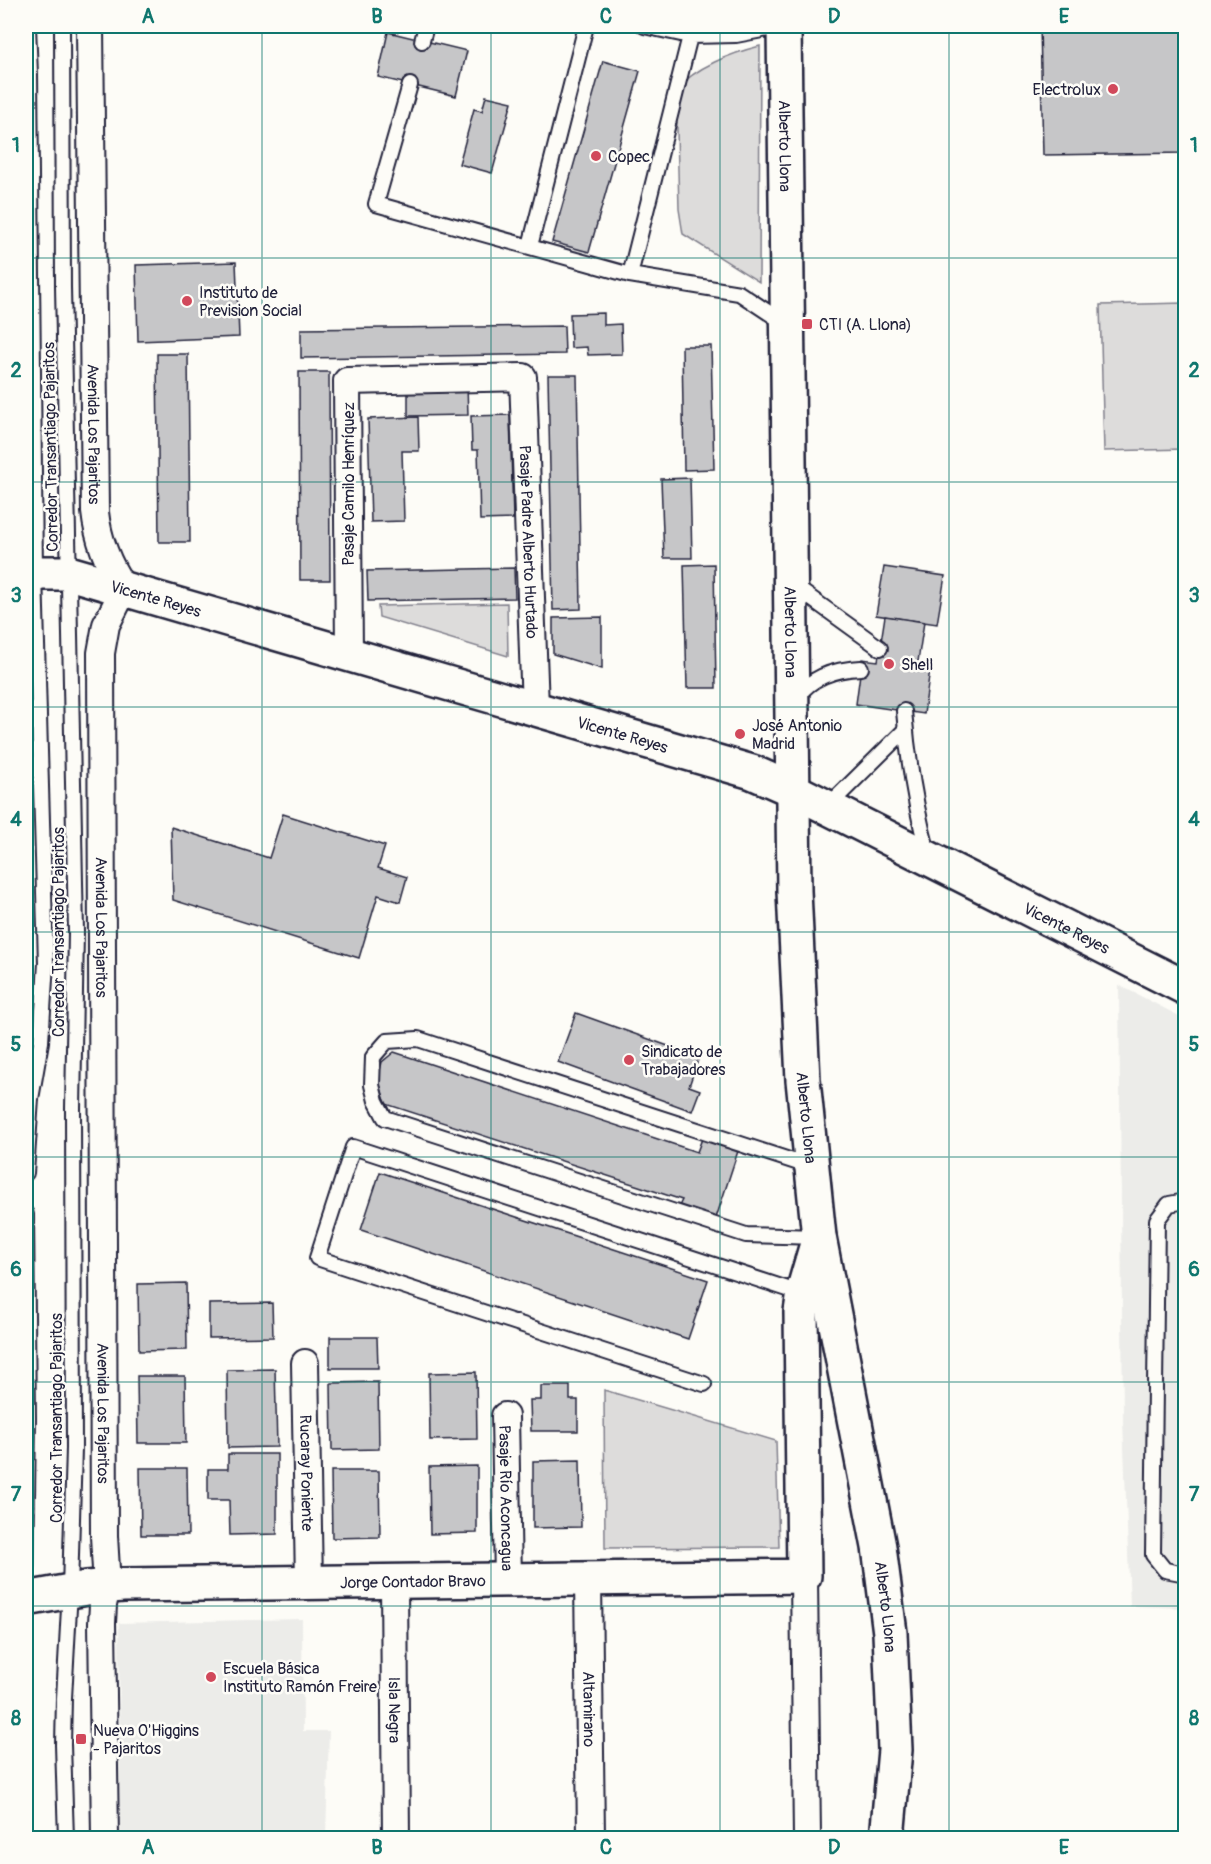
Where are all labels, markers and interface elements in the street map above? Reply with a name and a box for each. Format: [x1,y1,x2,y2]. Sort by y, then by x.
text: A [142,4,155,29]
text: B [371,4,383,29]
text: C [600,4,612,29]
text: D [828,4,841,29]
text: E [1059,4,1070,29]
place label: Electrolux [1033,80,1101,100]
marker: Electrolux [1106,82,1120,96]
street label: Alberto Llona [774,100,795,192]
text: 1 [12,133,20,158]
text: 1 [1190,133,1198,158]
place label: Copec [608,147,650,167]
marker: Copec [589,149,603,163]
place label: Instituto de Prevision Social [199,283,302,321]
marker: Instituto de Prevision Social [180,294,194,308]
place label: CTI (A. Llona) [819,315,912,335]
marker: CTI (A. Llona) [800,317,814,331]
street label: Corredor Transantiago Pajaritos [39,342,63,552]
text: 2 [10,358,22,383]
text: 2 [1188,358,1200,383]
street label: Avenida Los Pajaritos [82,364,104,504]
street label: Pasaje Camilo Henríquez [339,402,359,566]
street label: Pasaje Padre Alberto Hurtado [514,445,541,639]
street label: Vicente Reyes [108,577,203,622]
text: 3 [10,583,22,608]
text: 3 [1188,583,1200,608]
street label: Alberto Llona [779,586,801,678]
place label: Shell [901,655,933,675]
marker: Shell [882,657,896,671]
street label: Vicente Reyes [574,713,670,758]
place label: José Antonio Madrid [752,716,842,754]
marker: José Antonio Madrid [733,727,747,741]
text: 4 [10,807,22,832]
text: 4 [1188,807,1200,832]
street label: Corredor Transantiago Pajaritos [49,827,69,1037]
street label: Avenida Los Pajaritos [91,857,111,998]
street label: Vicente Reyes [1020,899,1113,959]
text: 5 [11,1032,22,1057]
text: 5 [1189,1032,1200,1057]
place label: Sindicato de Trabajadores [641,1042,726,1080]
marker: Sindicato de Trabajadores [622,1053,636,1067]
street label: Alberto Llona [792,1071,820,1164]
text: 6 [10,1257,22,1282]
text: 6 [1188,1257,1200,1282]
street label: Corredor Transantiago Pajaritos [47,1313,67,1523]
street label: Avenida Los Pajaritos [92,1343,113,1484]
street label: Rucaray Poniente [295,1415,317,1532]
street label: Pasaje Río Aconcagua [494,1425,517,1571]
text: 7 [11,1482,22,1507]
text: 7 [1189,1482,1200,1507]
street label: Alberto Llona [870,1560,900,1653]
street label: Jorge Contador Bravo [340,1571,486,1593]
place label: Escuela Básica Instituto Ramón Freire [223,1659,377,1697]
marker: Escuela Básica Instituto Ramón Freire [204,1670,218,1684]
street label: Altamirano [578,1671,599,1747]
street label: Isla Negra [384,1677,404,1743]
text: 8 [11,1706,21,1731]
text: 8 [1189,1706,1199,1731]
place label: Nueva O'Higgins - Pajaritos [93,1721,199,1759]
marker: Nueva O'Higgins - Pajaritos [74,1732,88,1746]
text: A [142,1835,155,1860]
text: B [371,1835,383,1860]
text: C [600,1835,612,1860]
text: D [828,1835,841,1860]
text: E [1059,1835,1070,1860]

